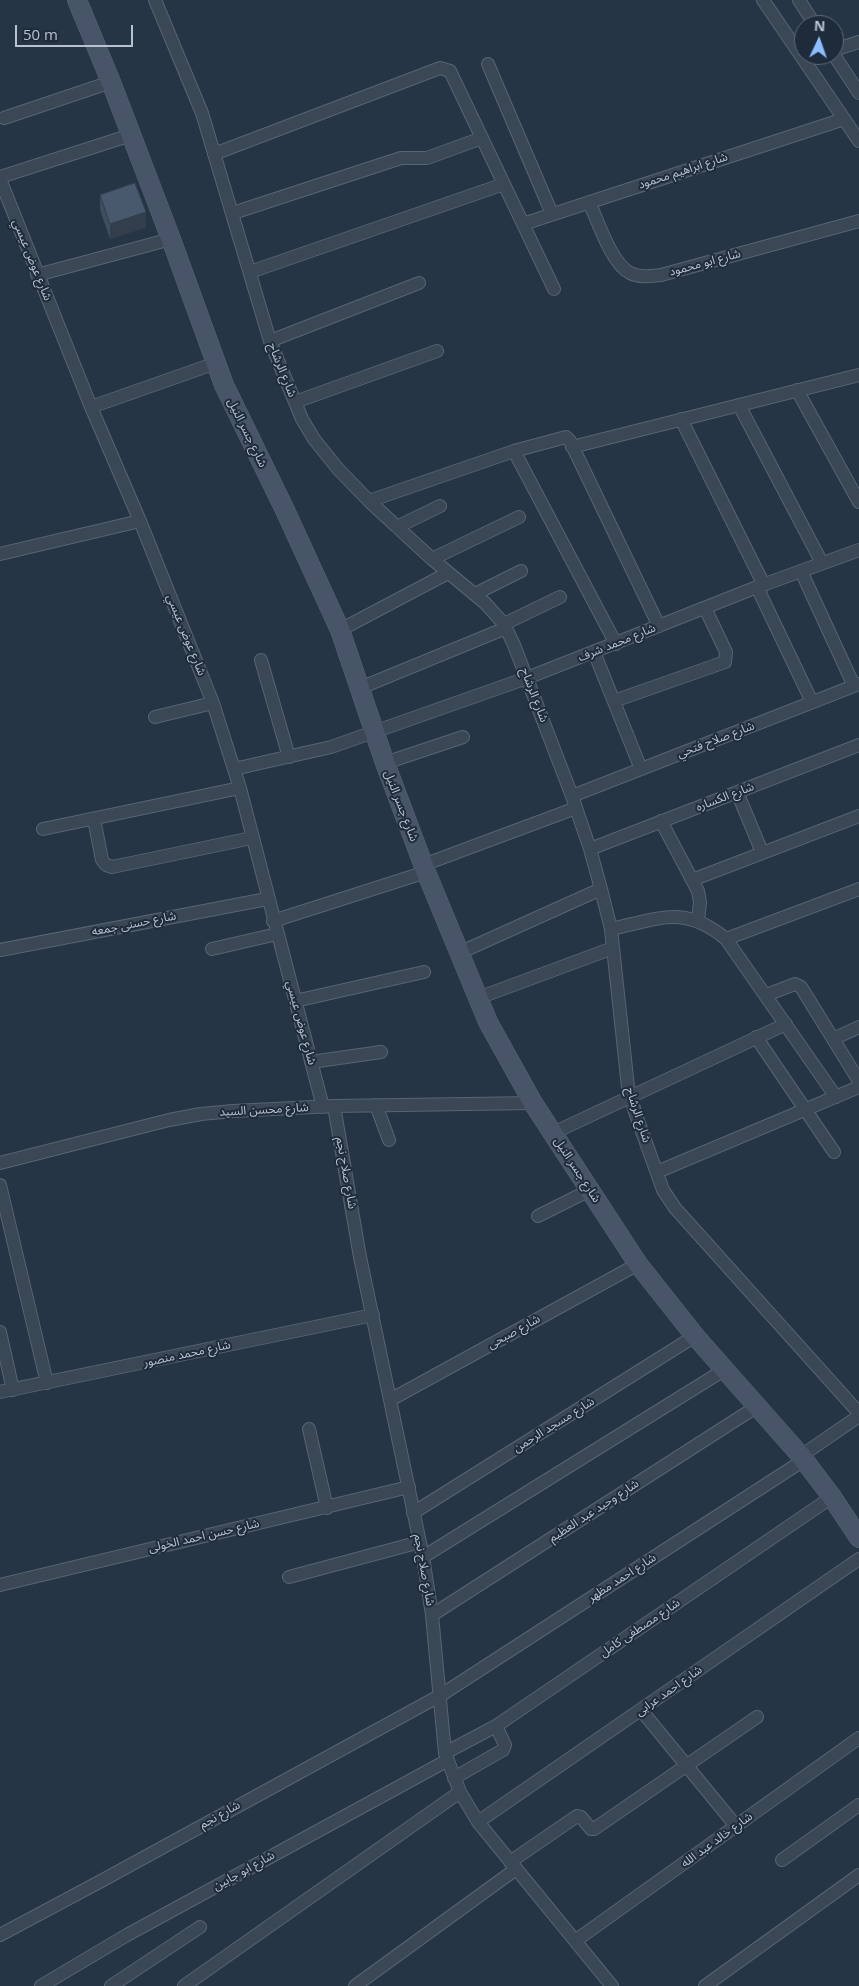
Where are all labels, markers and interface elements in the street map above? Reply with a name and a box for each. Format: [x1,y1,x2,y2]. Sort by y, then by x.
scale bar [18,15,135,47]
north arrow [794,15,844,65]
text: N [814,16,826,35]
text: 50 m [23,24,58,44]
street label: شارع ابراهيم محمود [636,150,730,192]
street label: شارع عوض عيسي [9,217,55,303]
street label: شارع ابو محمود [668,247,742,279]
street label: شارع الرشاح [265,341,299,399]
street label: شارع جسر النيل [224,396,270,470]
street label: شارع عوض عيسي [163,592,209,678]
street label: شارع محمد شرف [576,621,658,665]
street label: شارع الرشاح [517,666,551,724]
street label: شارع صلاح فتحي [675,719,757,761]
street label: شارع جسر النيل [381,768,421,844]
street label: شارع الكساره [694,779,756,815]
street label: شارع حسنى جمعه [90,909,178,939]
street label: شارع عوض عيسي [283,979,319,1067]
street label: شارع الرشاح [622,1085,654,1145]
street label: شارع محسن السيد [219,1100,309,1120]
street label: شارع جسر النيل [551,1135,603,1205]
street label: شارع صلاح نجم [333,1136,359,1210]
street label: شارع صبحى [485,1312,543,1352]
street label: شارع محمد منصور [142,1338,232,1370]
street label: شارع مسجد الرحمن [511,1394,597,1456]
street label: شارع وحيد عبد العظيم [546,1476,642,1546]
street label: شارع حسن احمد الخولى [147,1516,261,1556]
street label: شارع صلاح نجم [411,1533,437,1607]
street label: شارع احمد مظهر [585,1551,659,1605]
street label: شارع مصطفى كامل [597,1596,683,1660]
street label: شارع احمد عرابى [633,1663,705,1719]
street label: شارع نجم [197,1798,243,1832]
street label: شارع خالد عبد الله [678,1809,756,1871]
street label: شارع ابو جابين [211,1848,277,1894]

